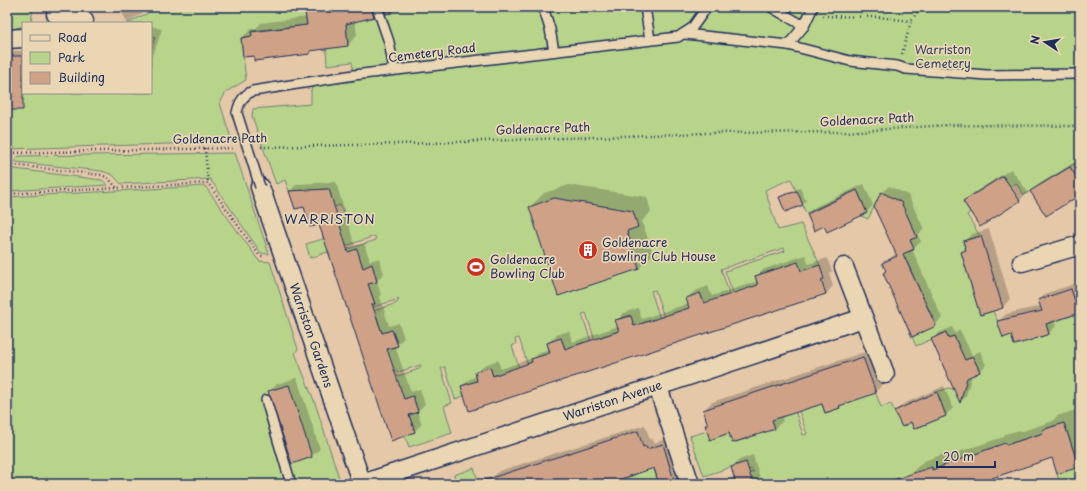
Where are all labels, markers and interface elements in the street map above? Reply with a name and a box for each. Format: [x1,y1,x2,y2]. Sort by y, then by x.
legend [22,22,152,94]
north arrow [1025,22,1065,62]
text: Road [58,28,87,46]
text: N [1026,34,1044,46]
street label: Cemetery Road [387,38,477,66]
park label: Warriston Cemetery [915,40,971,72]
text: Park [58,48,85,66]
text: Building [58,68,105,86]
street label: Goldenacre Path [819,108,915,130]
street label: Goldenacre Path [495,117,590,139]
street label: Goldenacre Path [173,128,267,148]
district label: WARRISTON [284,209,376,228]
place label: Goldenacre Bowling Club House [602,233,717,265]
building icon: Goldenacre Bowling Club House [577,239,599,261]
place label: Goldenacre Bowling Club [490,250,565,282]
sports icon: Goldenacre Bowling Club [465,256,487,278]
street label: Warriston Gardens [286,280,338,390]
street label: Warriston Avenue [561,375,664,425]
scale bar [937,443,995,469]
text: 20 m [943,447,974,465]

